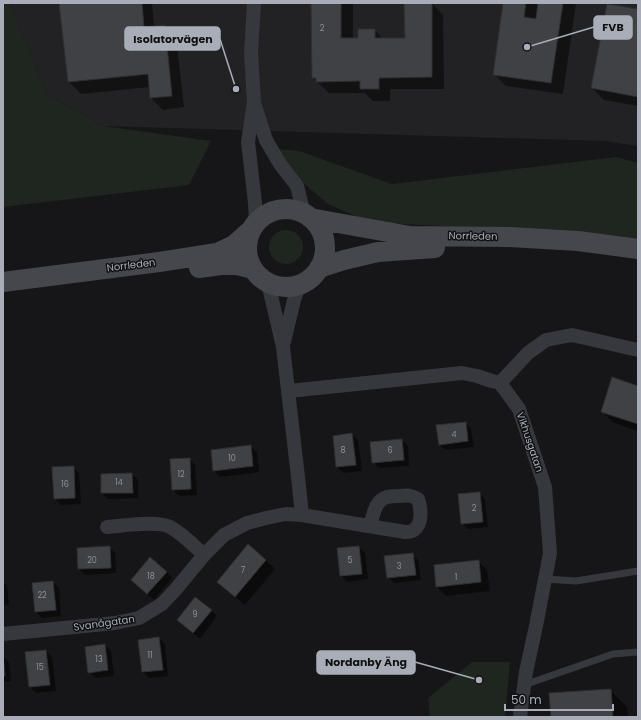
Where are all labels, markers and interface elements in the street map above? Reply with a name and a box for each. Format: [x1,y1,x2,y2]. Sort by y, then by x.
callout: FVB [594,16,632,39]
text: FVB [602,19,624,35]
house number: 2 [320,23,325,34]
callout: Isolatorvägen [125,27,220,50]
text: Isolatorvägen [133,31,213,47]
street label: Norrleden [448,228,498,244]
street label: Norrleden [106,255,156,275]
street label: Vikhusgatan [513,410,547,474]
house number: 4 [451,429,457,440]
house number: 8 [340,445,346,456]
house number: 6 [387,445,393,456]
house number: 10 [228,453,236,464]
house number: 12 [177,469,185,480]
house number: 14 [115,477,123,488]
house number: 16 [61,479,69,490]
house number: 2 [472,503,477,514]
house number: 20 [87,555,97,566]
house number: 5 [347,555,353,566]
house number: 3 [397,561,402,572]
house number: 7 [241,565,246,576]
house number: 18 [147,571,155,582]
house number: 1 [455,572,457,583]
house number: 22 [37,590,47,601]
house number: 9 [192,609,198,620]
street label: Svanågatan [72,611,136,635]
house number: 11 [147,650,153,661]
callout: Nordanby Äng [317,651,415,674]
house number: 13 [95,654,103,665]
text: Nordanby Äng [325,654,407,670]
house number: 15 [36,662,44,673]
scale bar [505,686,613,712]
text: 50 m [511,691,542,708]

